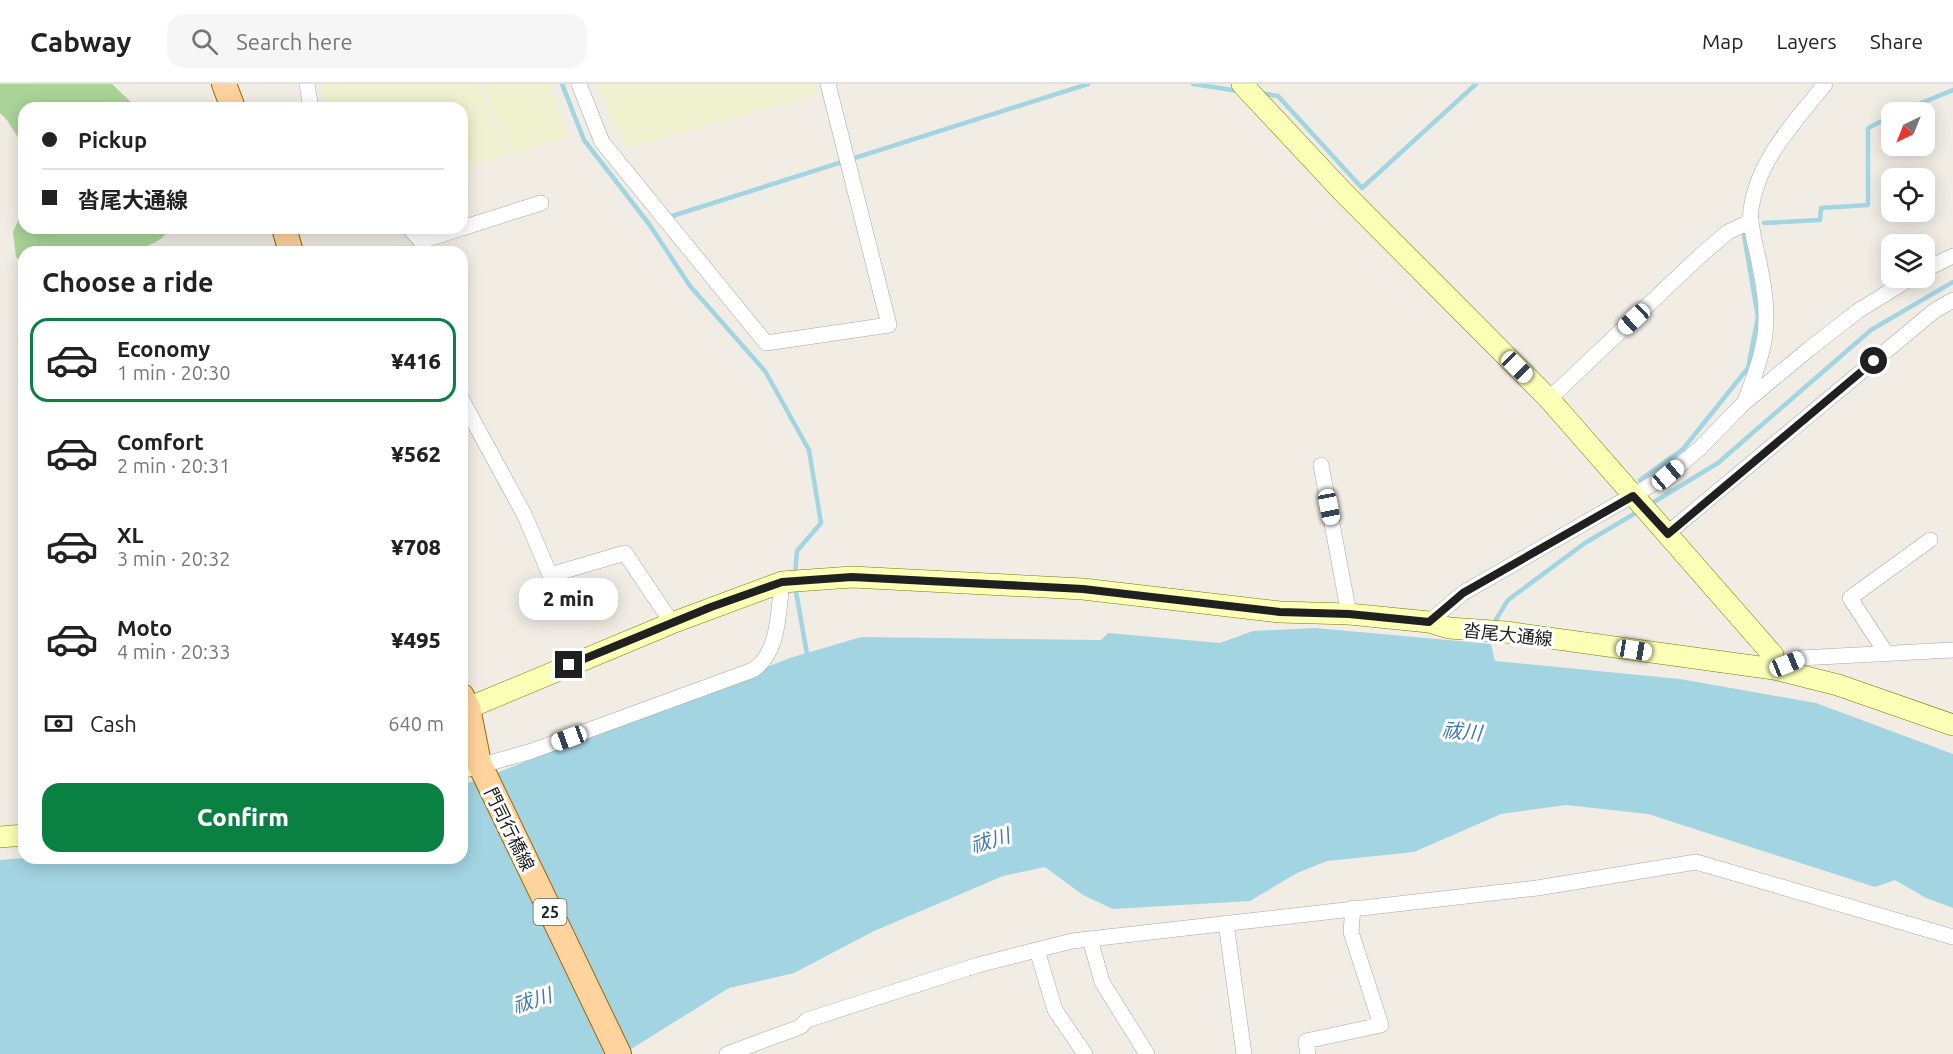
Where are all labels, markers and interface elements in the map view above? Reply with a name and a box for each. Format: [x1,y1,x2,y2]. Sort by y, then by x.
search box [167,14,587,68]
icon: search [188,25,221,58]
text: Cabway [30,26,131,57]
text: Search here [236,29,353,54]
text: Map [1702,29,1743,53]
text: Layers [1776,29,1837,53]
text: Share [1870,29,1923,53]
north arrow [1881,102,1935,156]
map controls [1881,102,1935,288]
text: Pickup [78,127,147,152]
button: locate [1881,168,1935,222]
text: 沓尾大通線 [78,187,188,212]
button: layers [1881,234,1935,288]
text: Choose a ride [42,267,214,297]
car [1615,300,1653,338]
icon: car [45,333,99,387]
text: Economy [117,336,210,361]
route start [1860,347,1887,374]
text: ¥416 [391,348,441,373]
car [1498,348,1536,386]
text: 1 min · 20:30 [117,361,231,384]
icon: car [45,426,99,480]
text: Comfort [117,429,204,454]
text: ¥562 [391,441,441,466]
text: 2 min · 20:31 [117,454,231,477]
car [1648,457,1688,493]
car [1317,488,1341,526]
icon: car [45,519,99,573]
text: XL [117,522,144,547]
text: ¥708 [391,534,441,559]
text: 3 min · 20:32 [117,547,231,570]
callout: 2 min [520,578,618,620]
text: 2 min [543,587,594,610]
icon: car [45,612,99,666]
text: Moto [117,615,172,640]
street label: 沓尾大通線 [1462,619,1554,649]
text: ¥495 [391,627,441,652]
car [1615,638,1653,662]
text: 4 min · 20:33 [117,640,231,663]
car [1767,649,1807,679]
route end [555,651,582,678]
icon: cash [42,707,75,740]
text: Cash [90,711,137,736]
text: 640 m [388,712,444,735]
water label: 祓川 [1441,718,1485,744]
car [549,723,589,753]
button: Confirm [42,783,444,852]
street label: 門司行橋線 [481,784,539,874]
water label: 祓川 [968,823,1014,857]
road number: 25 [534,899,566,925]
water label: 祓川 [509,982,556,1017]

